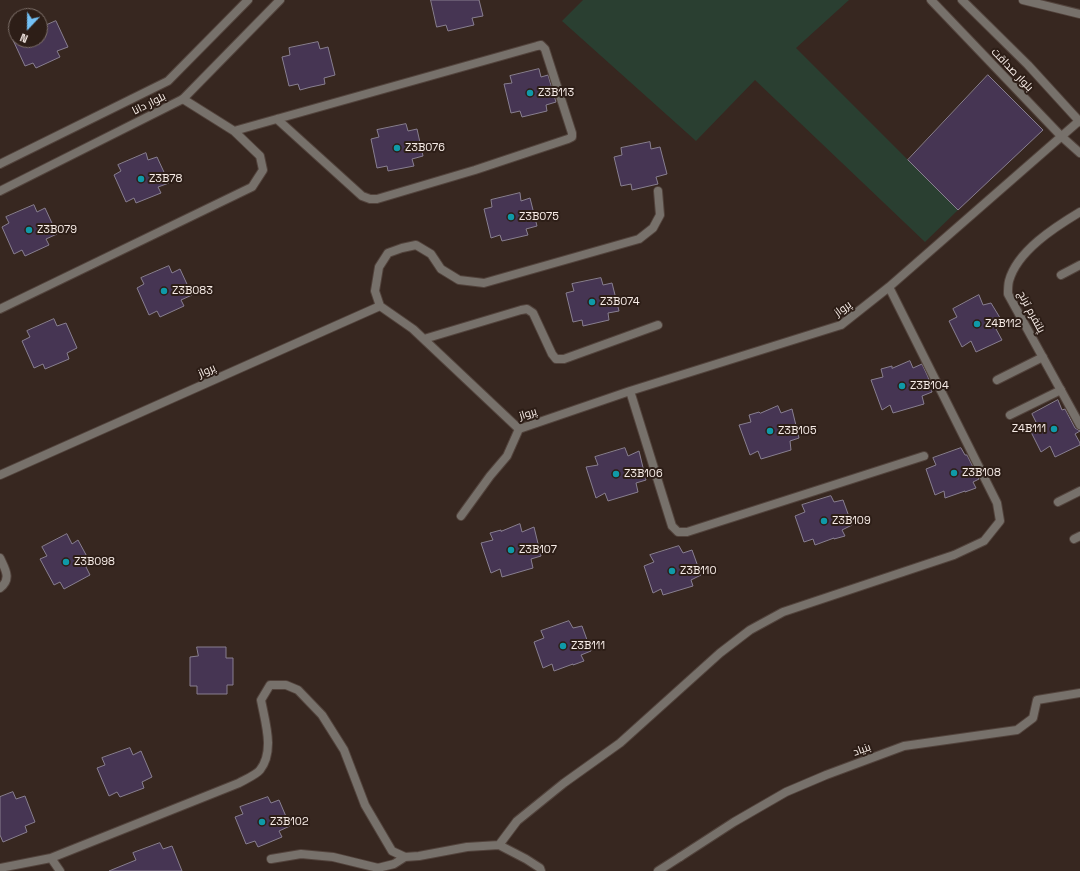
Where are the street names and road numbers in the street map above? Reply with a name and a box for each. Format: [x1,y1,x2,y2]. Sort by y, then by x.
street label: بلوار صداقت [988,46,1036,94]
street label: بلوار دانا [130,90,168,118]
street label: پلتفرم ترنج [1014,289,1048,335]
street label: پرواز [832,298,854,320]
street label: پرواز [196,361,218,381]
street label: پرواز [517,405,539,423]
street label: بنیاد [851,741,873,759]

